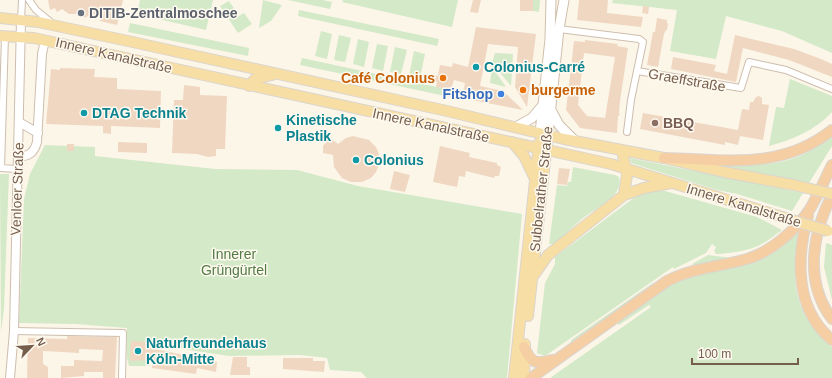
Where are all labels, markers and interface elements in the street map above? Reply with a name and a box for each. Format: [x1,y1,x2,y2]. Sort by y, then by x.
place label: DITIB-Zentralmoschee [89,5,238,21]
marker: DITIB-Zentralmoschee [76,8,86,18]
street label: Innere Kanalstraße [54,34,174,76]
place label: Colonius-Carré [484,59,585,75]
marker: Colonius-Carré [471,62,481,72]
street label: Graeffstraße [647,65,727,95]
place label: Café Colonius [341,70,435,86]
marker: Café Colonius [438,73,448,83]
place label: burgerme [531,82,596,98]
marker: burgerme [518,85,528,95]
place label: Fitshop [442,86,493,102]
marker: Fitshop [496,89,506,99]
place label: DTAG Technik [92,105,187,121]
street label: Innere Kanalstraße [371,105,491,145]
marker: DTAG Technik [79,108,89,118]
place label: Kinetische Plastik [286,112,357,144]
place label: BBQ [663,115,694,131]
marker: BBQ [650,118,660,128]
marker: Kinetische Plastik [273,123,283,133]
street label: Subbelrather Straße [526,125,556,253]
street label: Venloer Straße [7,142,27,236]
place label: Colonius [364,152,424,168]
marker: Colonius [351,155,361,165]
street label: Innere Kanalstraße [685,180,803,230]
park label: Innerer Grüngürtel [201,246,267,278]
north arrow [12,326,52,366]
place label: Naturfreundehaus Köln-Mitte [146,335,267,367]
text: N [34,336,48,348]
scale bar [692,340,798,366]
marker: Naturfreundehaus Köln-Mitte [133,346,143,356]
text: 100 m [698,347,731,361]

